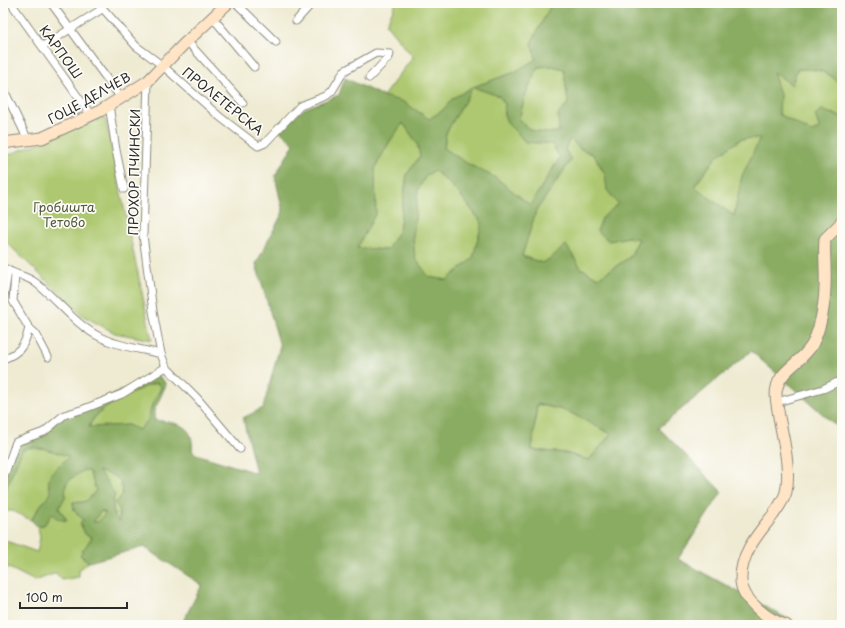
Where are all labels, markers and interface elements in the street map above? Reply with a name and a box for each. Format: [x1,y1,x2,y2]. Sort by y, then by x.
street label: КАРПОШ [35,21,87,82]
street label: ПРОЛЕТЕРСКА [179,62,268,139]
street label: ГОЦЕ ДЕЛЧЕВ [44,67,133,128]
street label: ПРОХОР ПЧИНСКИ [123,108,144,236]
park label: Гробишта Тетово [33,197,96,231]
scale bar [20,584,127,610]
text: 100 m [26,588,63,606]

